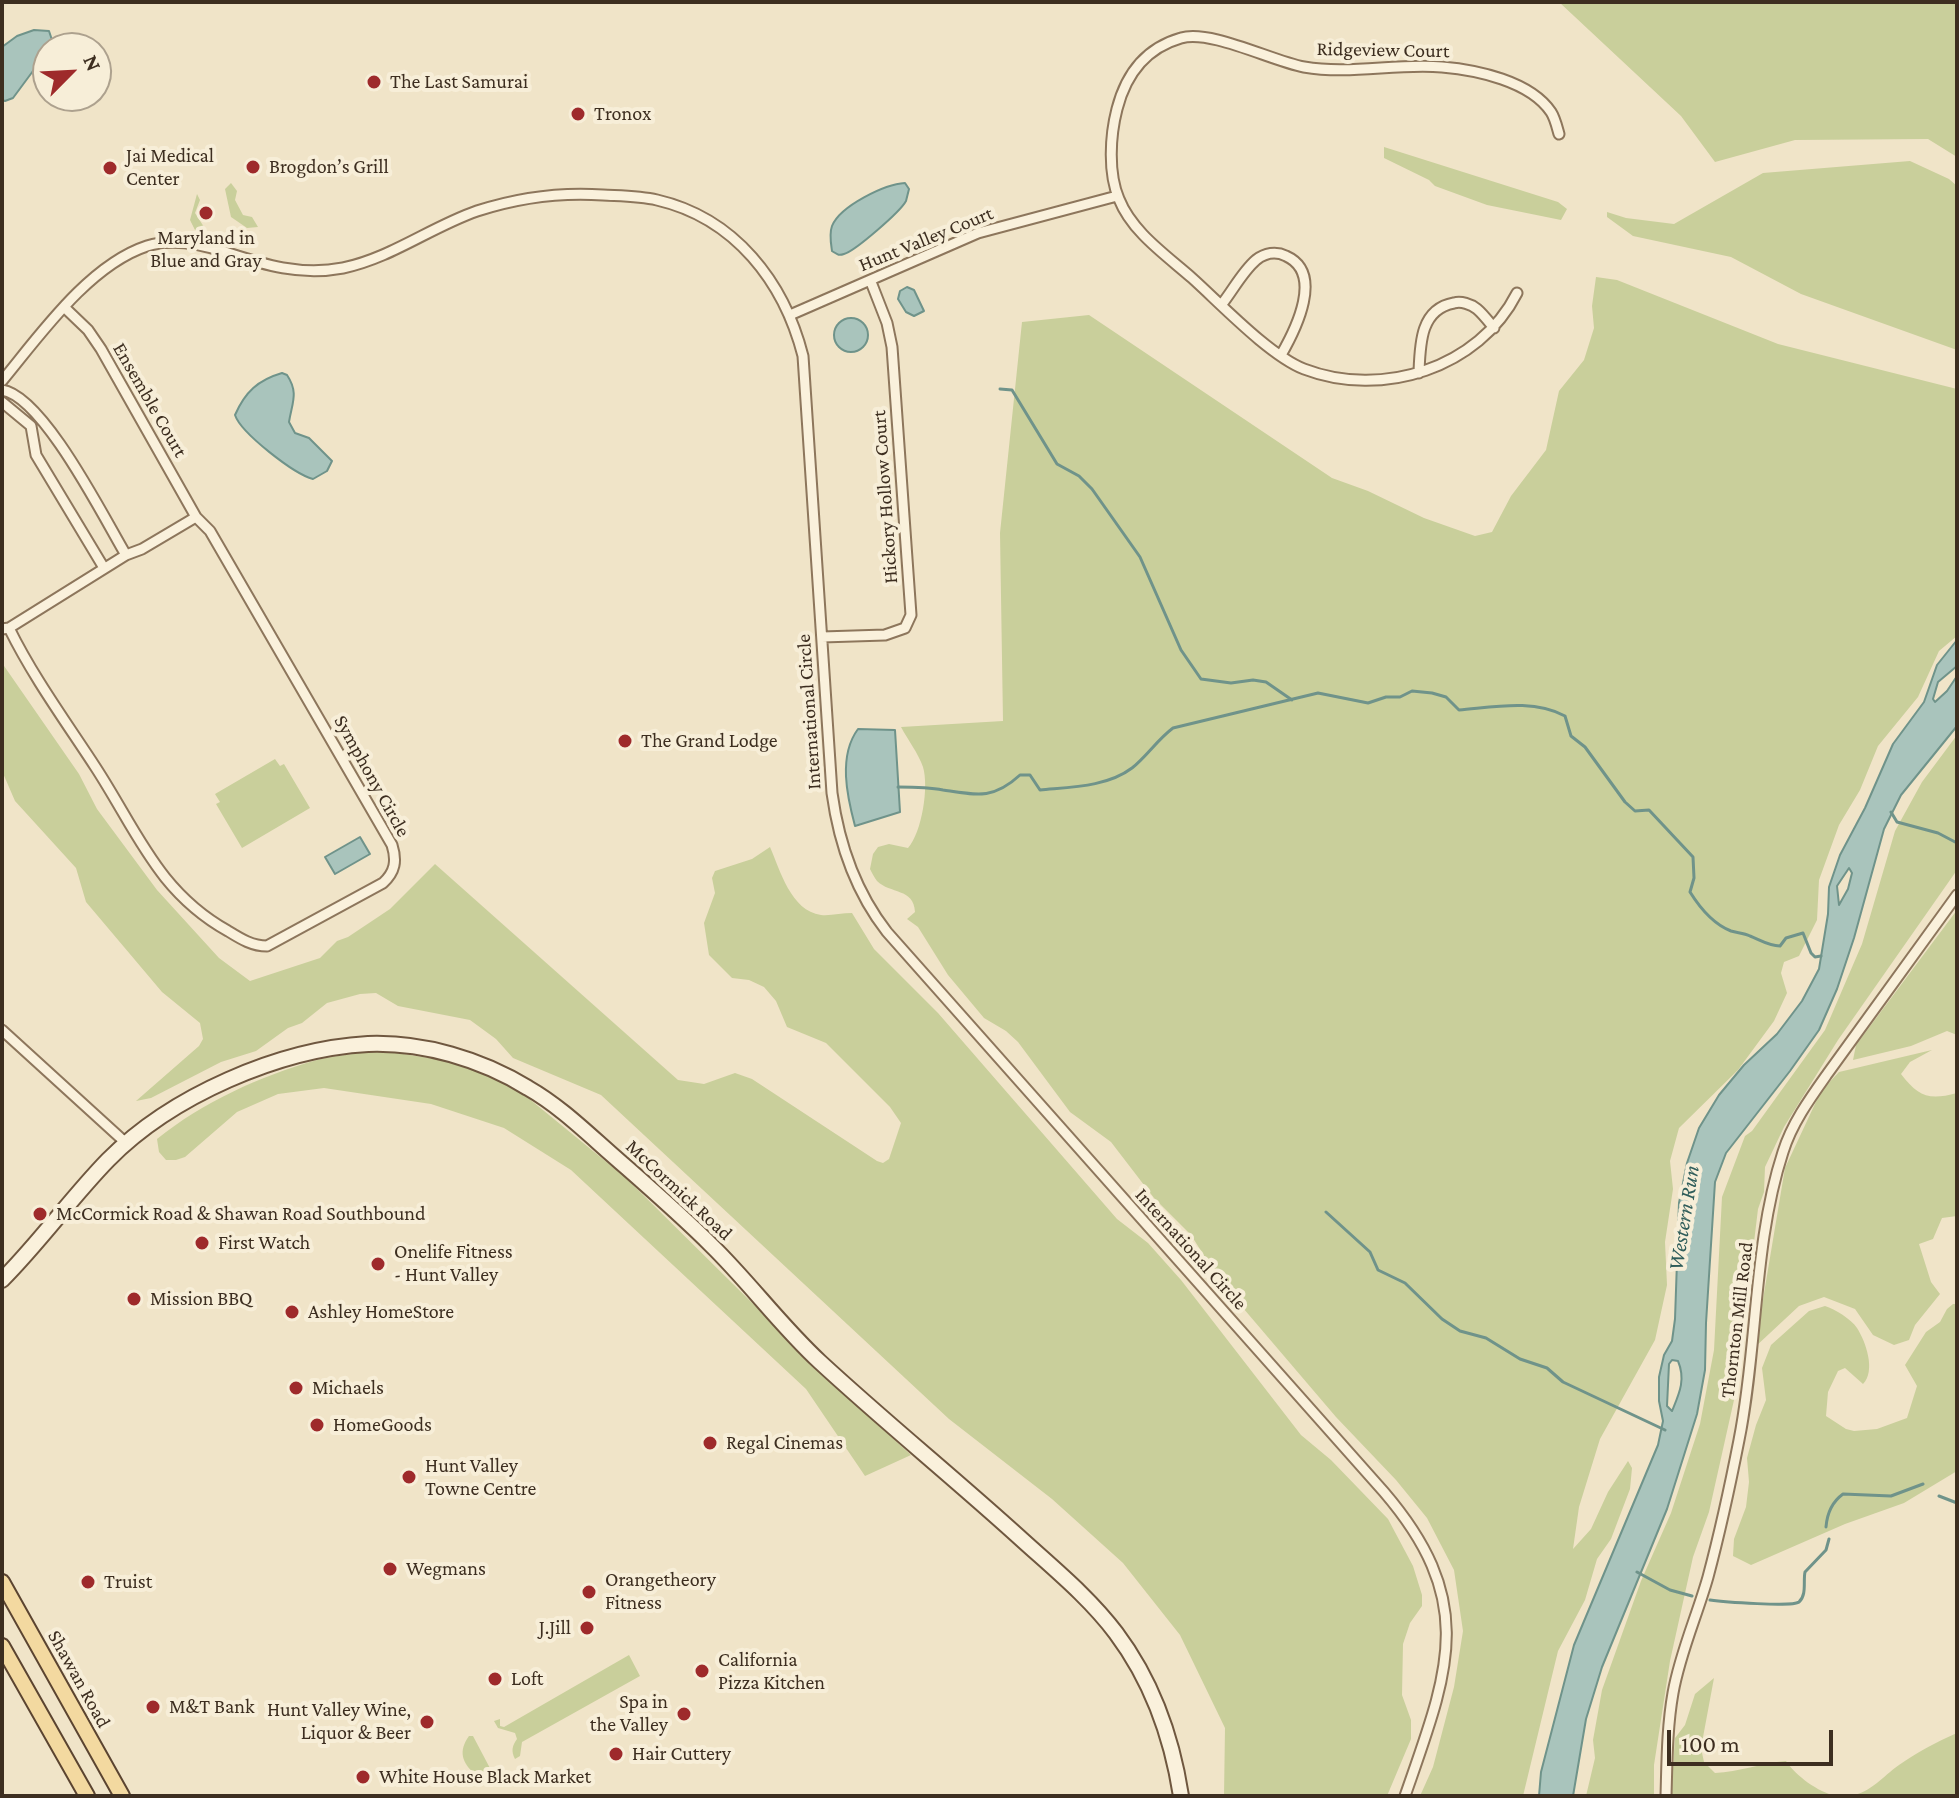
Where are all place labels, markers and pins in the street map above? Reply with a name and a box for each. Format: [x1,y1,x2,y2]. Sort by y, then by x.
place label: The Last Samurai [390,70,528,94]
marker: The Last Samurai [365,73,383,91]
place label: Tronox [594,102,651,126]
marker: Tronox [569,105,587,123]
place label: Jai Medical Center [126,144,214,191]
place label: Brogdon’s Grill [269,155,389,179]
marker: Brogdon’s Grill [244,158,262,176]
marker: Jai Medical Center [101,159,119,177]
marker: Maryland in Blue and Gray [197,204,215,222]
place label: Maryland in Blue and Gray [150,226,262,273]
place label: The Grand Lodge [641,729,778,753]
marker: The Grand Lodge [616,732,634,750]
place label: McCormick Road & Shawan Road Southbound [56,1202,426,1226]
marker: McCormick Road & Shawan Road Southbound [31,1205,49,1223]
place label: First Watch [218,1231,310,1255]
marker: First Watch [193,1234,211,1252]
place label: Onelife Fitness - Hunt Valley [394,1240,513,1287]
marker: Onelife Fitness - Hunt Valley [369,1255,387,1273]
place label: Mission BBQ [150,1287,252,1311]
marker: Mission BBQ [125,1290,143,1308]
place label: Ashley HomeStore [308,1300,454,1324]
marker: Ashley HomeStore [283,1303,301,1321]
place label: Michaels [312,1376,384,1400]
marker: Michaels [287,1379,305,1397]
place label: HomeGoods [333,1413,432,1437]
marker: HomeGoods [308,1416,326,1434]
place label: Regal Cinemas [726,1431,843,1455]
marker: Regal Cinemas [701,1434,719,1452]
place label: Hunt Valley Towne Centre [425,1454,536,1501]
marker: Hunt Valley Towne Centre [400,1468,418,1486]
place label: Wegmans [406,1557,486,1581]
marker: Wegmans [381,1560,399,1578]
place label: Orangetheory Fitness [605,1568,716,1615]
place label: Truist [104,1570,152,1594]
marker: Truist [79,1573,97,1591]
marker: Orangetheory Fitness [580,1583,598,1601]
place label: J.Jill [539,1616,571,1640]
marker: J.Jill [578,1619,596,1637]
place label: California Pizza Kitchen [718,1648,825,1695]
marker: California Pizza Kitchen [693,1662,711,1680]
place label: Loft [511,1667,543,1691]
marker: Loft [486,1670,504,1688]
place label: Spa in the Valley [590,1690,668,1737]
place label: M&T Bank [169,1695,254,1719]
marker: M&T Bank [144,1698,162,1716]
place label: Hunt Valley Wine, Liquor & Beer [267,1698,411,1745]
marker: Spa in the Valley [675,1705,693,1723]
marker: Hunt Valley Wine, Liquor & Beer [418,1713,436,1731]
place label: Hair Cuttery [632,1742,731,1766]
marker: Hair Cuttery [607,1745,625,1763]
place label: White House Black Market [379,1765,591,1789]
marker: White House Black Market [354,1768,372,1786]

